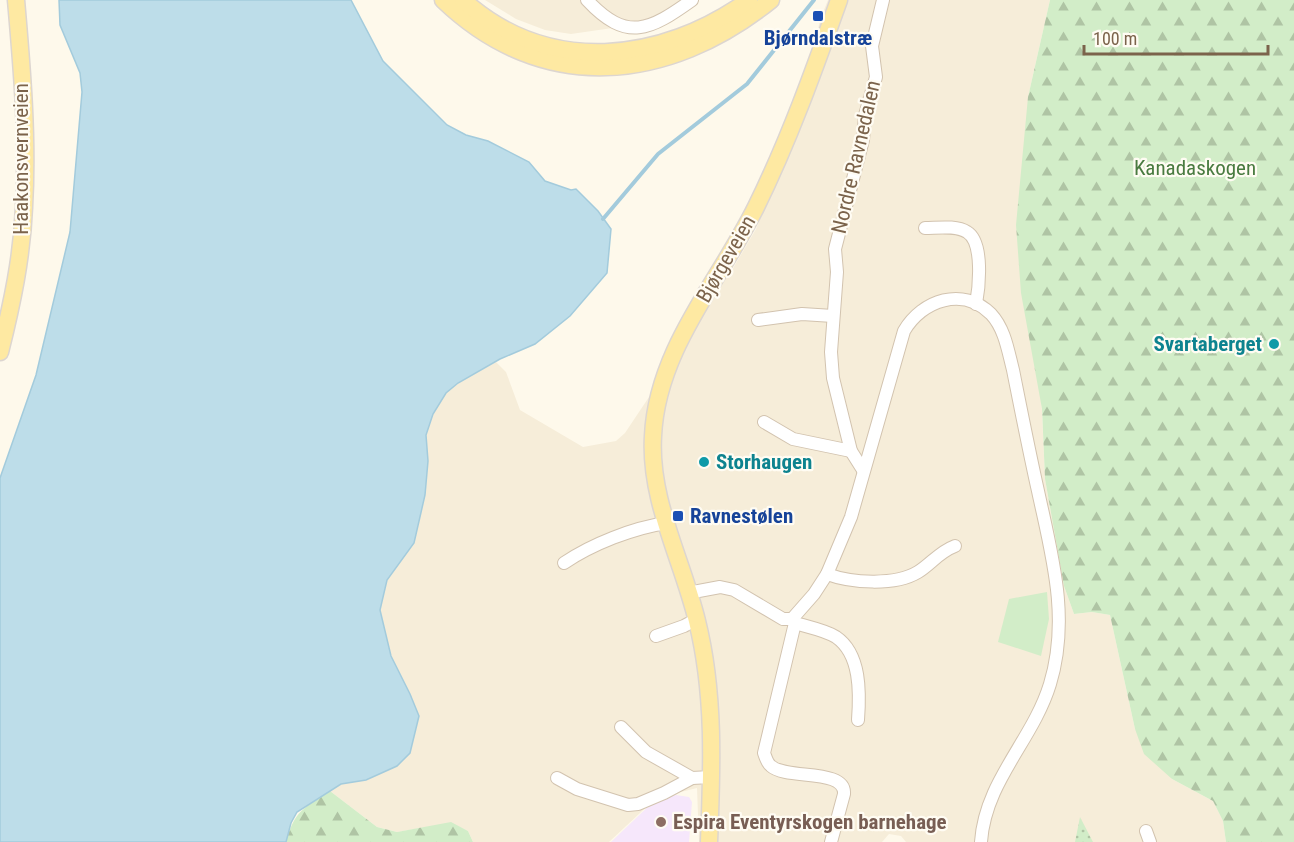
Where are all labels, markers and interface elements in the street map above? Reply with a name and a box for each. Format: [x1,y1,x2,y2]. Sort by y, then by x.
marker: Bjørndalstræ [811,9,825,23]
scale bar [1084,18,1268,56]
place label: Bjørndalstræ [764,26,872,50]
text: 100 m [1093,28,1137,49]
street label: Nordre Ravnedalen [827,78,885,236]
street label: Haakonsvernveien [9,83,33,235]
park label: Kanadaskogen [1134,156,1256,180]
street label: Bjørgeveien [691,211,761,307]
place label: Svartaberget [1153,332,1262,356]
marker: Svartaberget [1267,337,1281,351]
place label: Storhaugen [716,450,812,474]
marker: Storhaugen [697,455,711,469]
place label: Ravnestølen [690,504,793,528]
marker: Ravnestølen [671,509,685,523]
place label: Espira Eventyrskogen barnehage [673,810,947,834]
marker: Espira Eventyrskogen barnehage [654,815,668,829]

